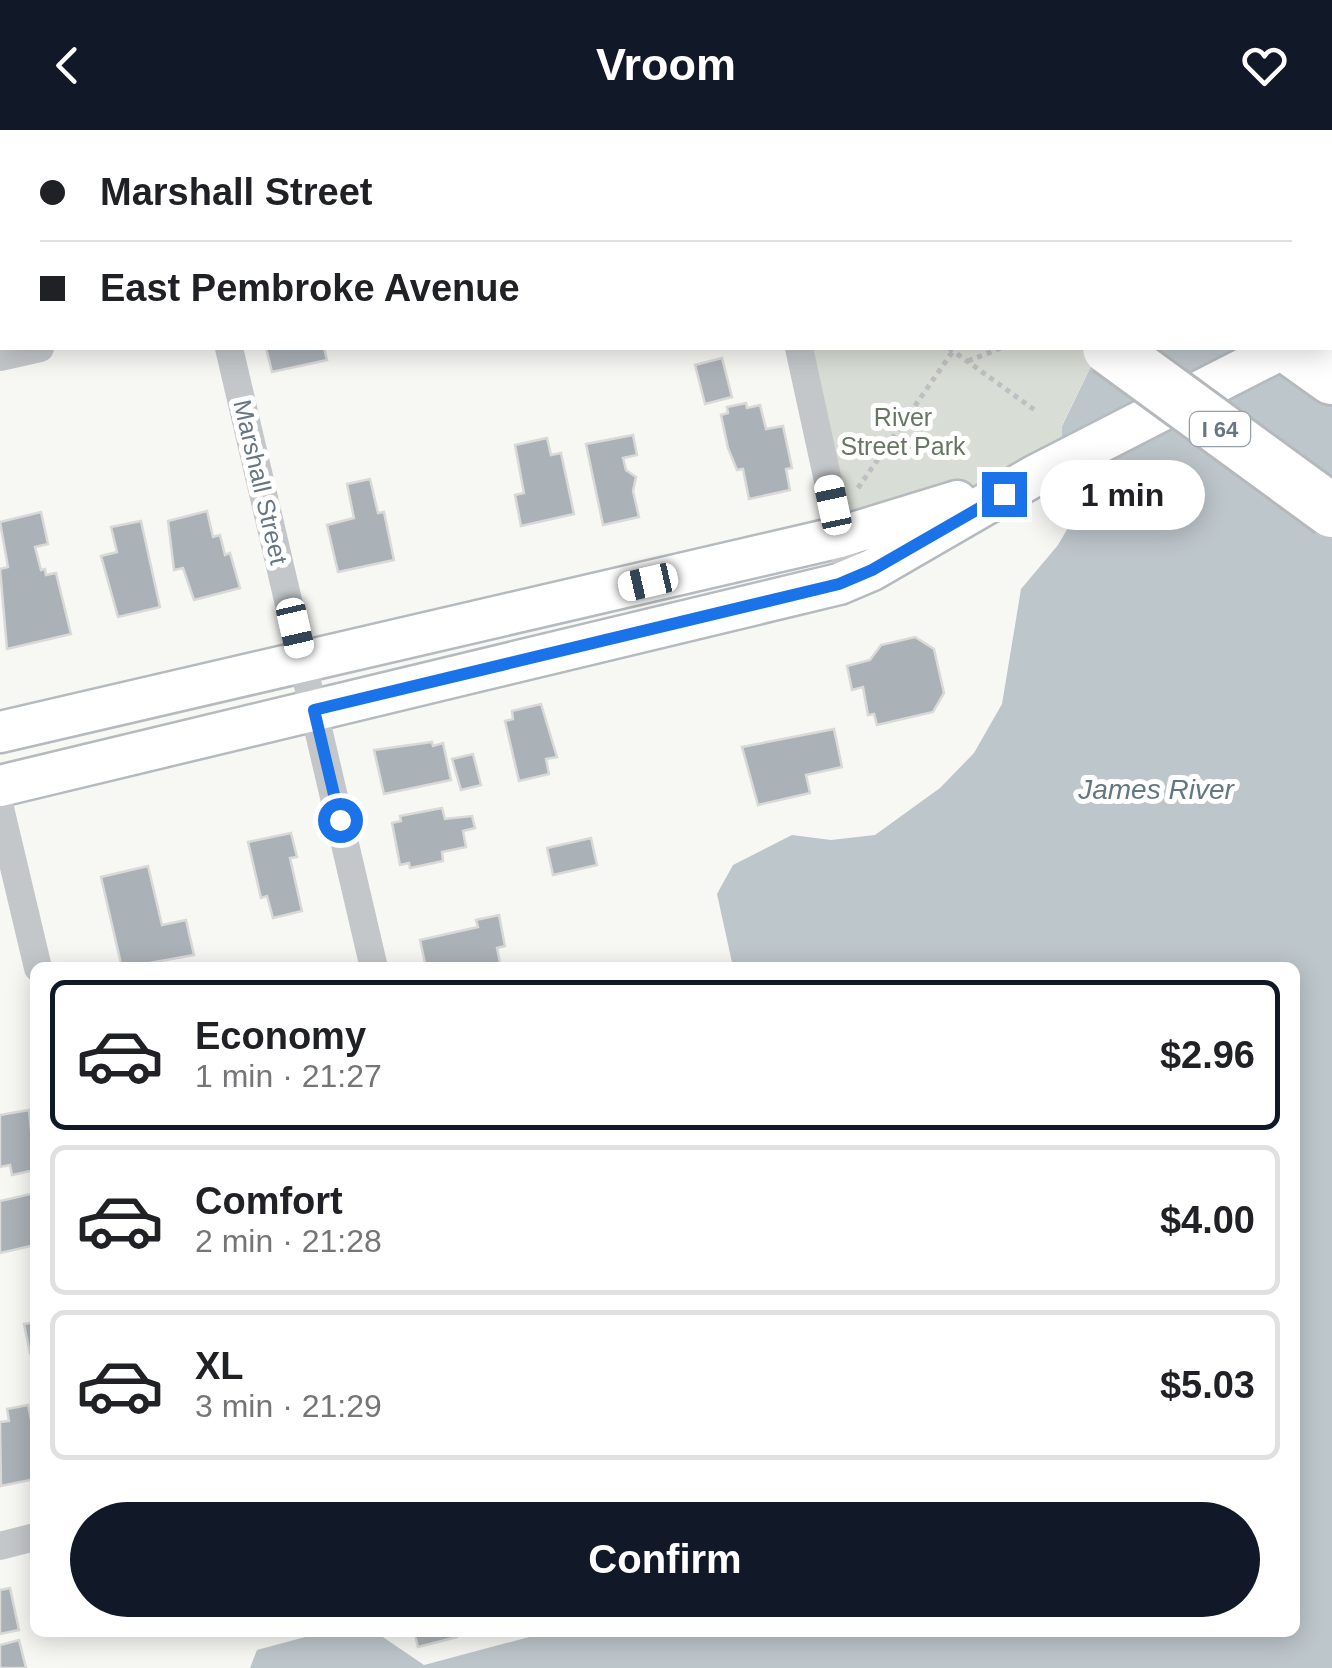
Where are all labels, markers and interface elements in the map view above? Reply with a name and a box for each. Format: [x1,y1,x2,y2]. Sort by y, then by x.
icon: back [40,38,95,93]
icon: heart [1237,38,1292,93]
text: Vroom [596,39,736,90]
text: Marshall Street [100,171,372,213]
text: East Pembroke Avenue [100,267,520,309]
street label: Marshall Street [228,397,294,567]
park label: River Street Park [840,403,966,460]
road number: I 64 [1190,412,1250,446]
callout: 1 min [1039,459,1204,529]
route end [982,472,1027,517]
car [812,473,854,537]
text: 1 min [1081,477,1164,513]
car [615,561,681,603]
car [274,595,316,661]
water label: James River [1077,774,1235,805]
route start [318,798,363,843]
icon: car [75,1010,165,1100]
text: Economy [195,1015,366,1057]
text: $2.96 [1160,1034,1255,1076]
text: 1 min · 21:27 [195,1058,382,1094]
icon: car [75,1175,165,1265]
text: Comfort [195,1180,343,1222]
text: $4.00 [1160,1199,1255,1241]
text: 2 min · 21:28 [195,1223,382,1259]
icon: car [75,1340,165,1430]
text: XL [195,1345,244,1387]
text: $5.03 [1160,1364,1255,1406]
text: 3 min · 21:29 [195,1388,382,1424]
button: Confirm [70,1502,1260,1617]

